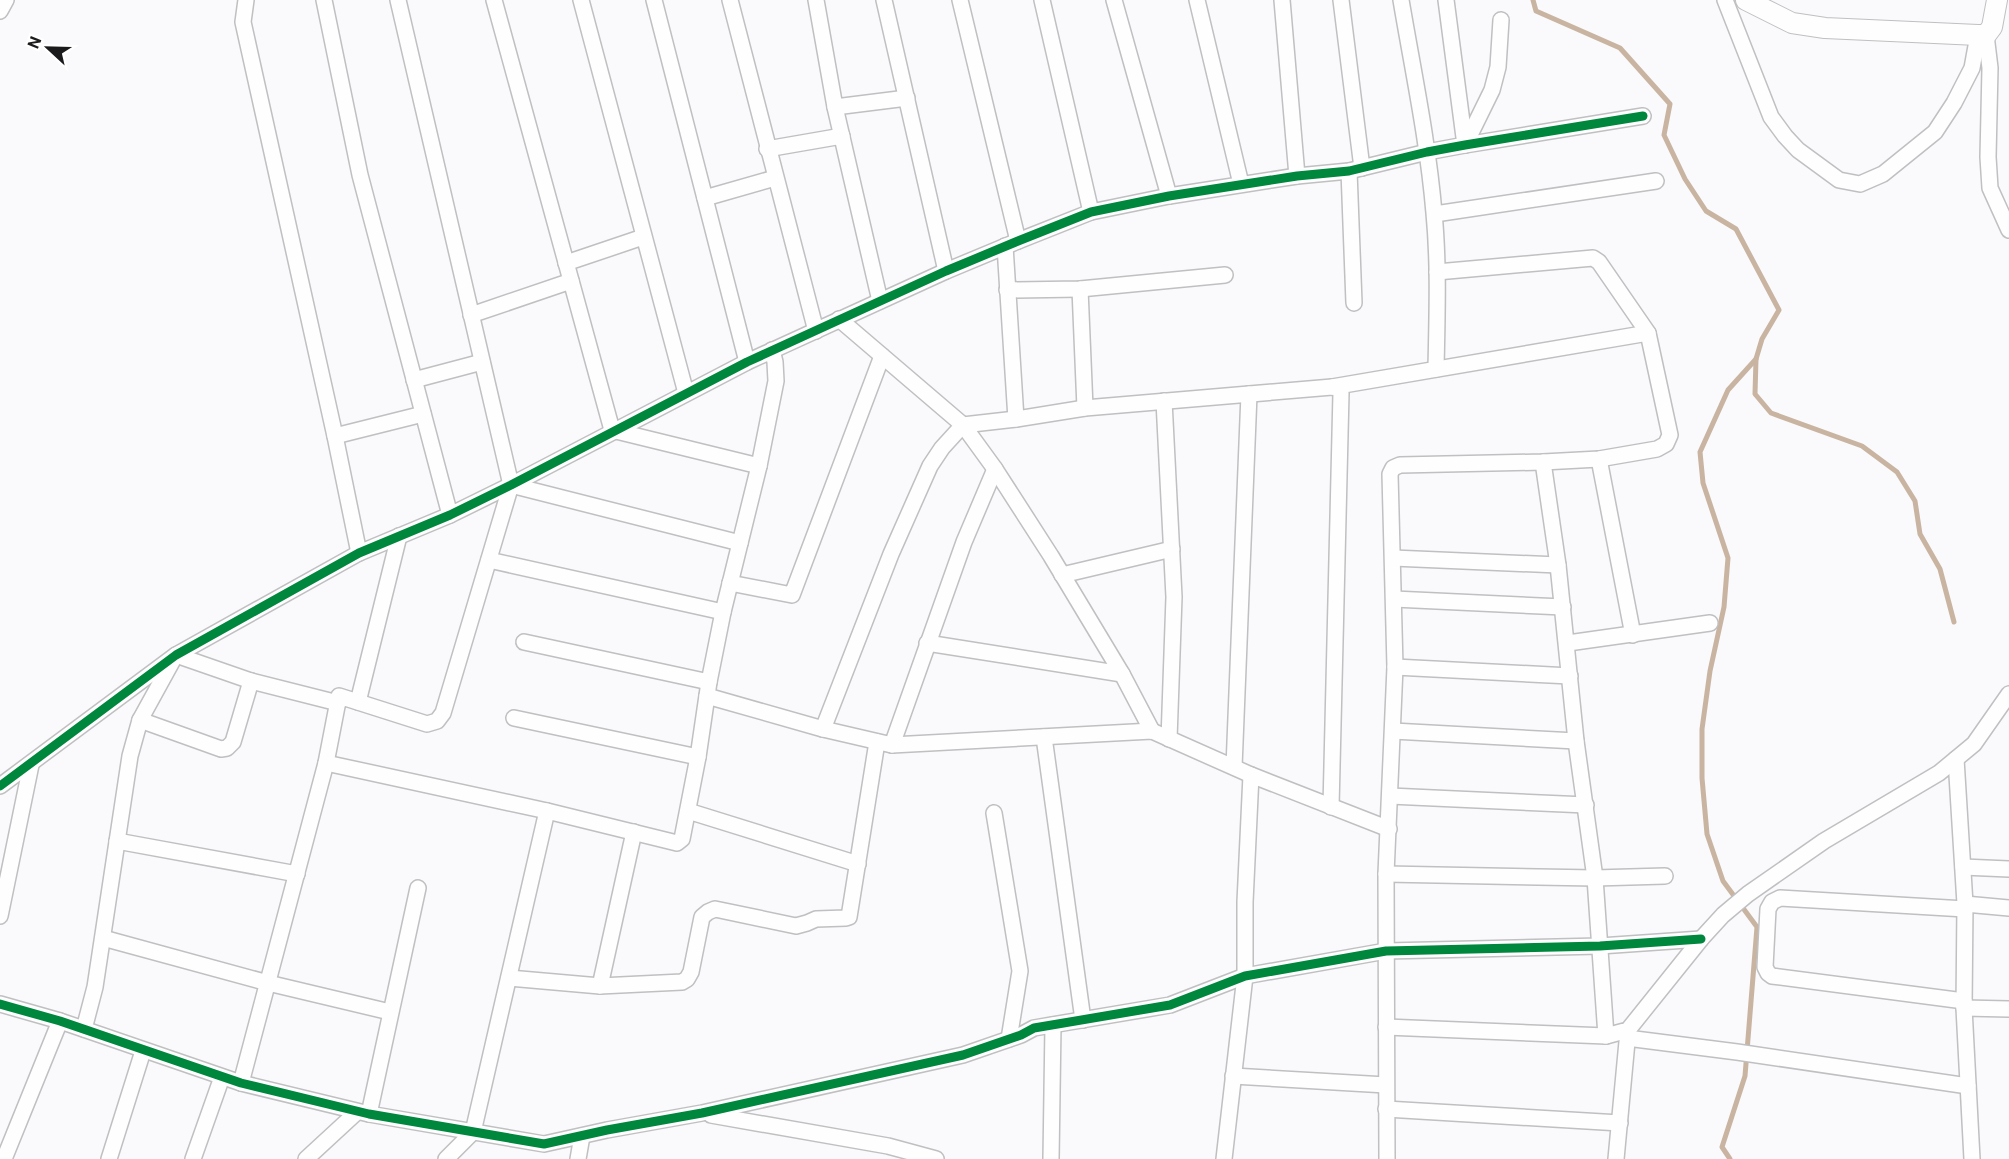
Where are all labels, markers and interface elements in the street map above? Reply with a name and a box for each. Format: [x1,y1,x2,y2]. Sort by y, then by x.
north arrow [18,18,78,78]
text: N [24,34,45,51]

